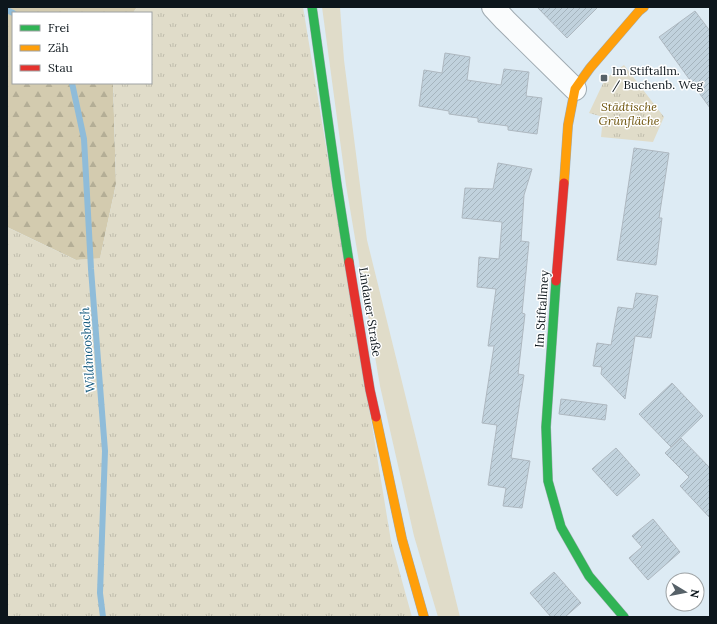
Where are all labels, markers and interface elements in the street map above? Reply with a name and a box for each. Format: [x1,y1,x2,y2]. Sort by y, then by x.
legend [12,12,152,84]
text: Frei [48,20,69,35]
text: Zäh [48,40,69,55]
text: Stau [48,60,73,75]
place label: Im Stiftallm. / Buchenb. Weg [612,63,703,93]
marker: Im Stiftallm. / Buchenb. Weg [599,73,609,83]
park label: Städtische Grünfläche [598,99,660,128]
street label: Lindauer Straße [356,266,385,358]
street label: Im Stiftallmey [531,269,552,348]
water label: Wildmoosbach [76,306,99,393]
north arrow [665,572,705,612]
text: N [687,588,702,600]

